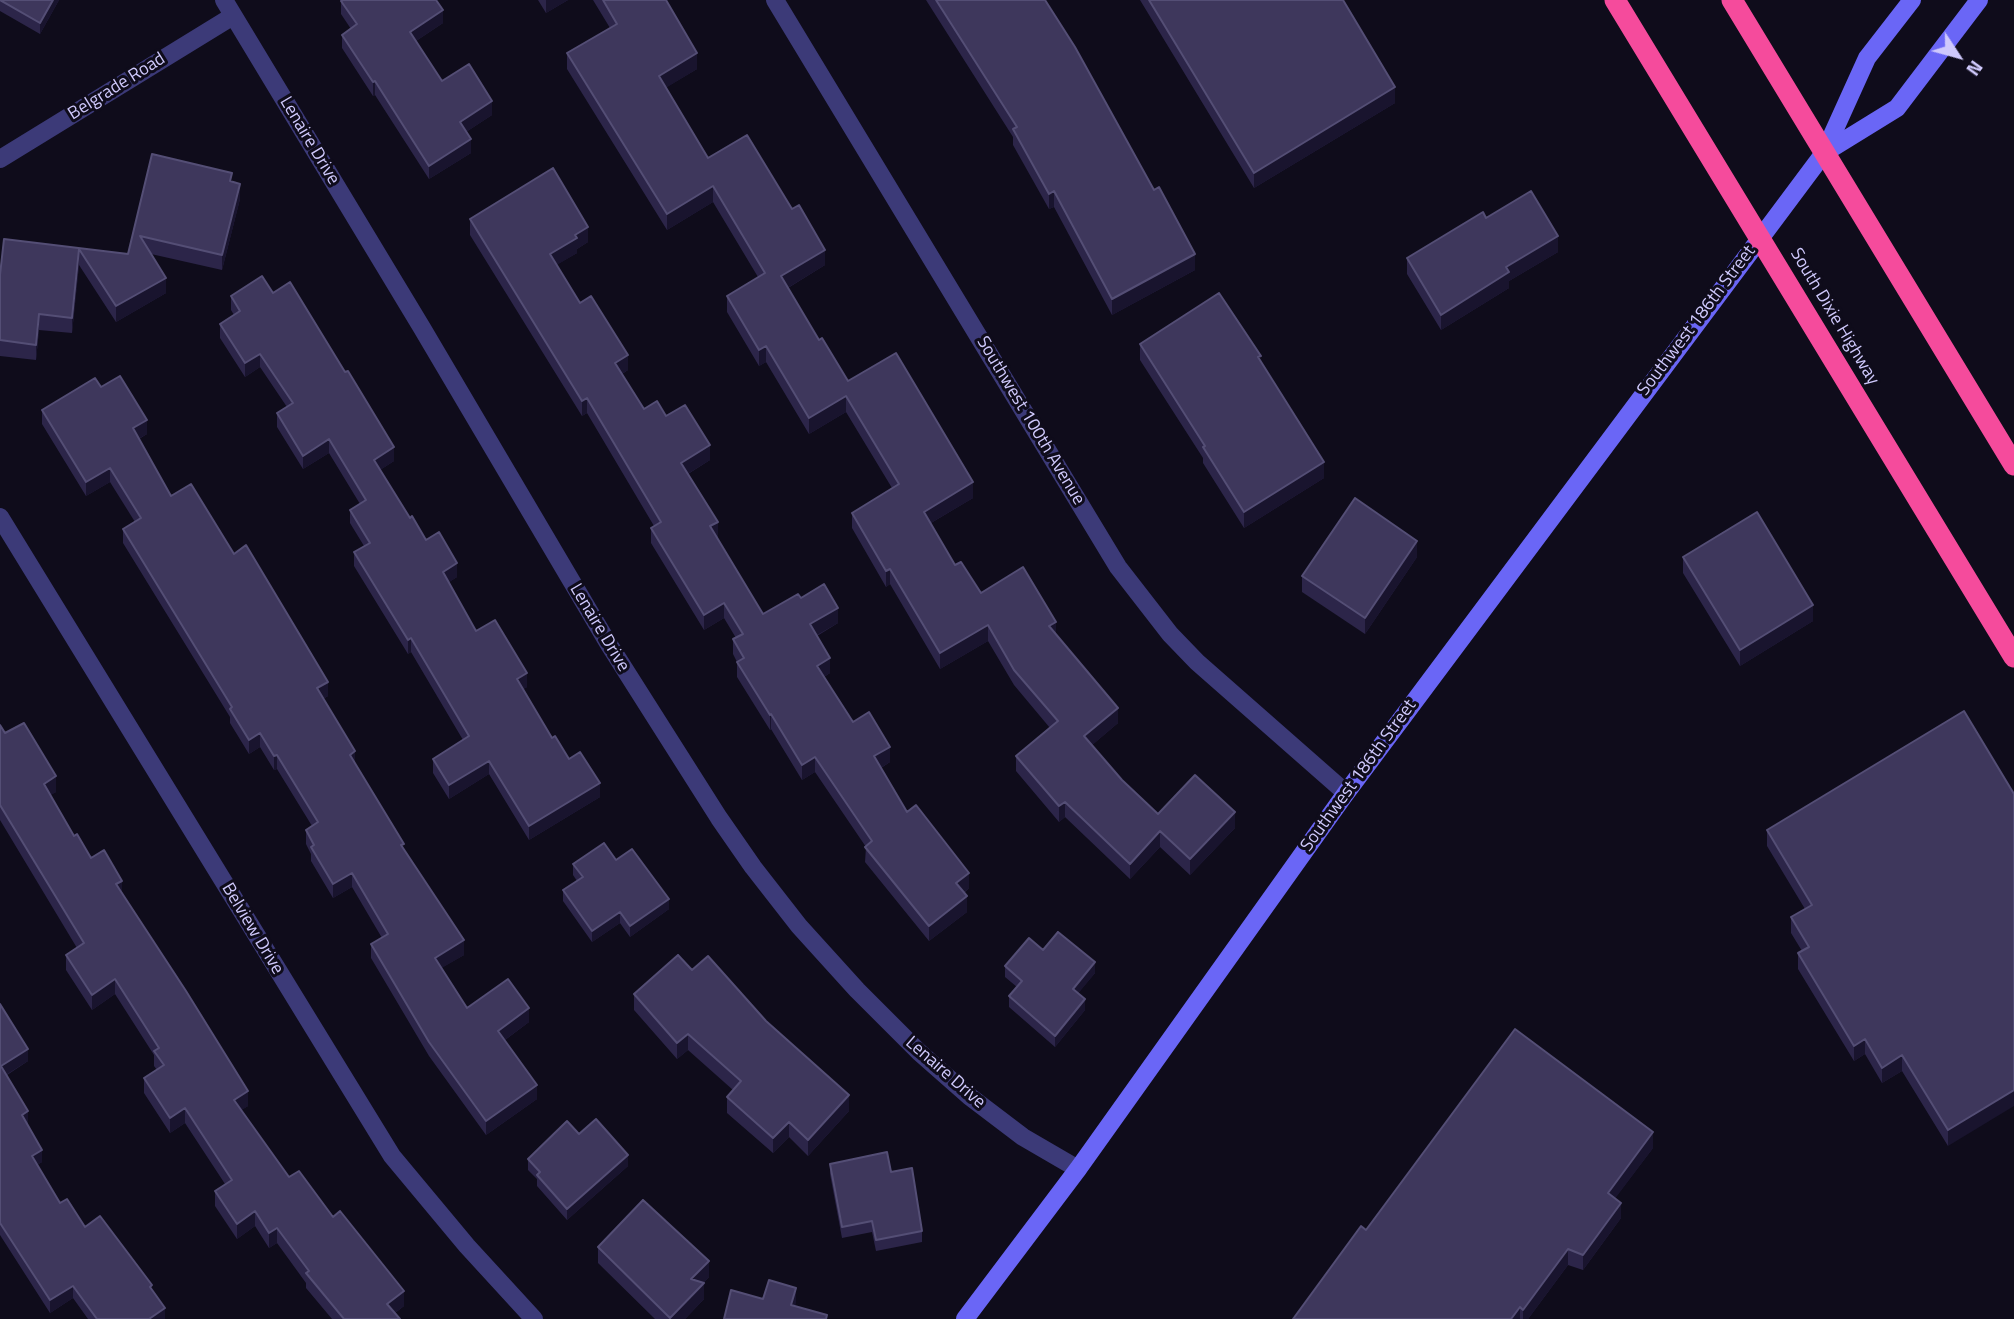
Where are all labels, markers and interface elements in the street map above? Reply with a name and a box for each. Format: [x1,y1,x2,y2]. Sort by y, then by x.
north arrow [1923,21,1993,91]
street label: Belgrade Road [64,49,170,125]
text: N [1960,55,1991,82]
street label: Lenaire Drive [274,93,344,189]
street label: Southwest 186th Street [1633,242,1761,400]
street label: South Dixie Highway [1785,245,1883,389]
street label: Southwest 100th Avenue [971,333,1089,509]
street label: Lenaire Drive [564,580,634,676]
street label: Southwest 186th Street [1297,696,1421,856]
street label: Belview Drive [216,879,288,979]
street label: Lenaire Drive [901,1032,989,1114]

